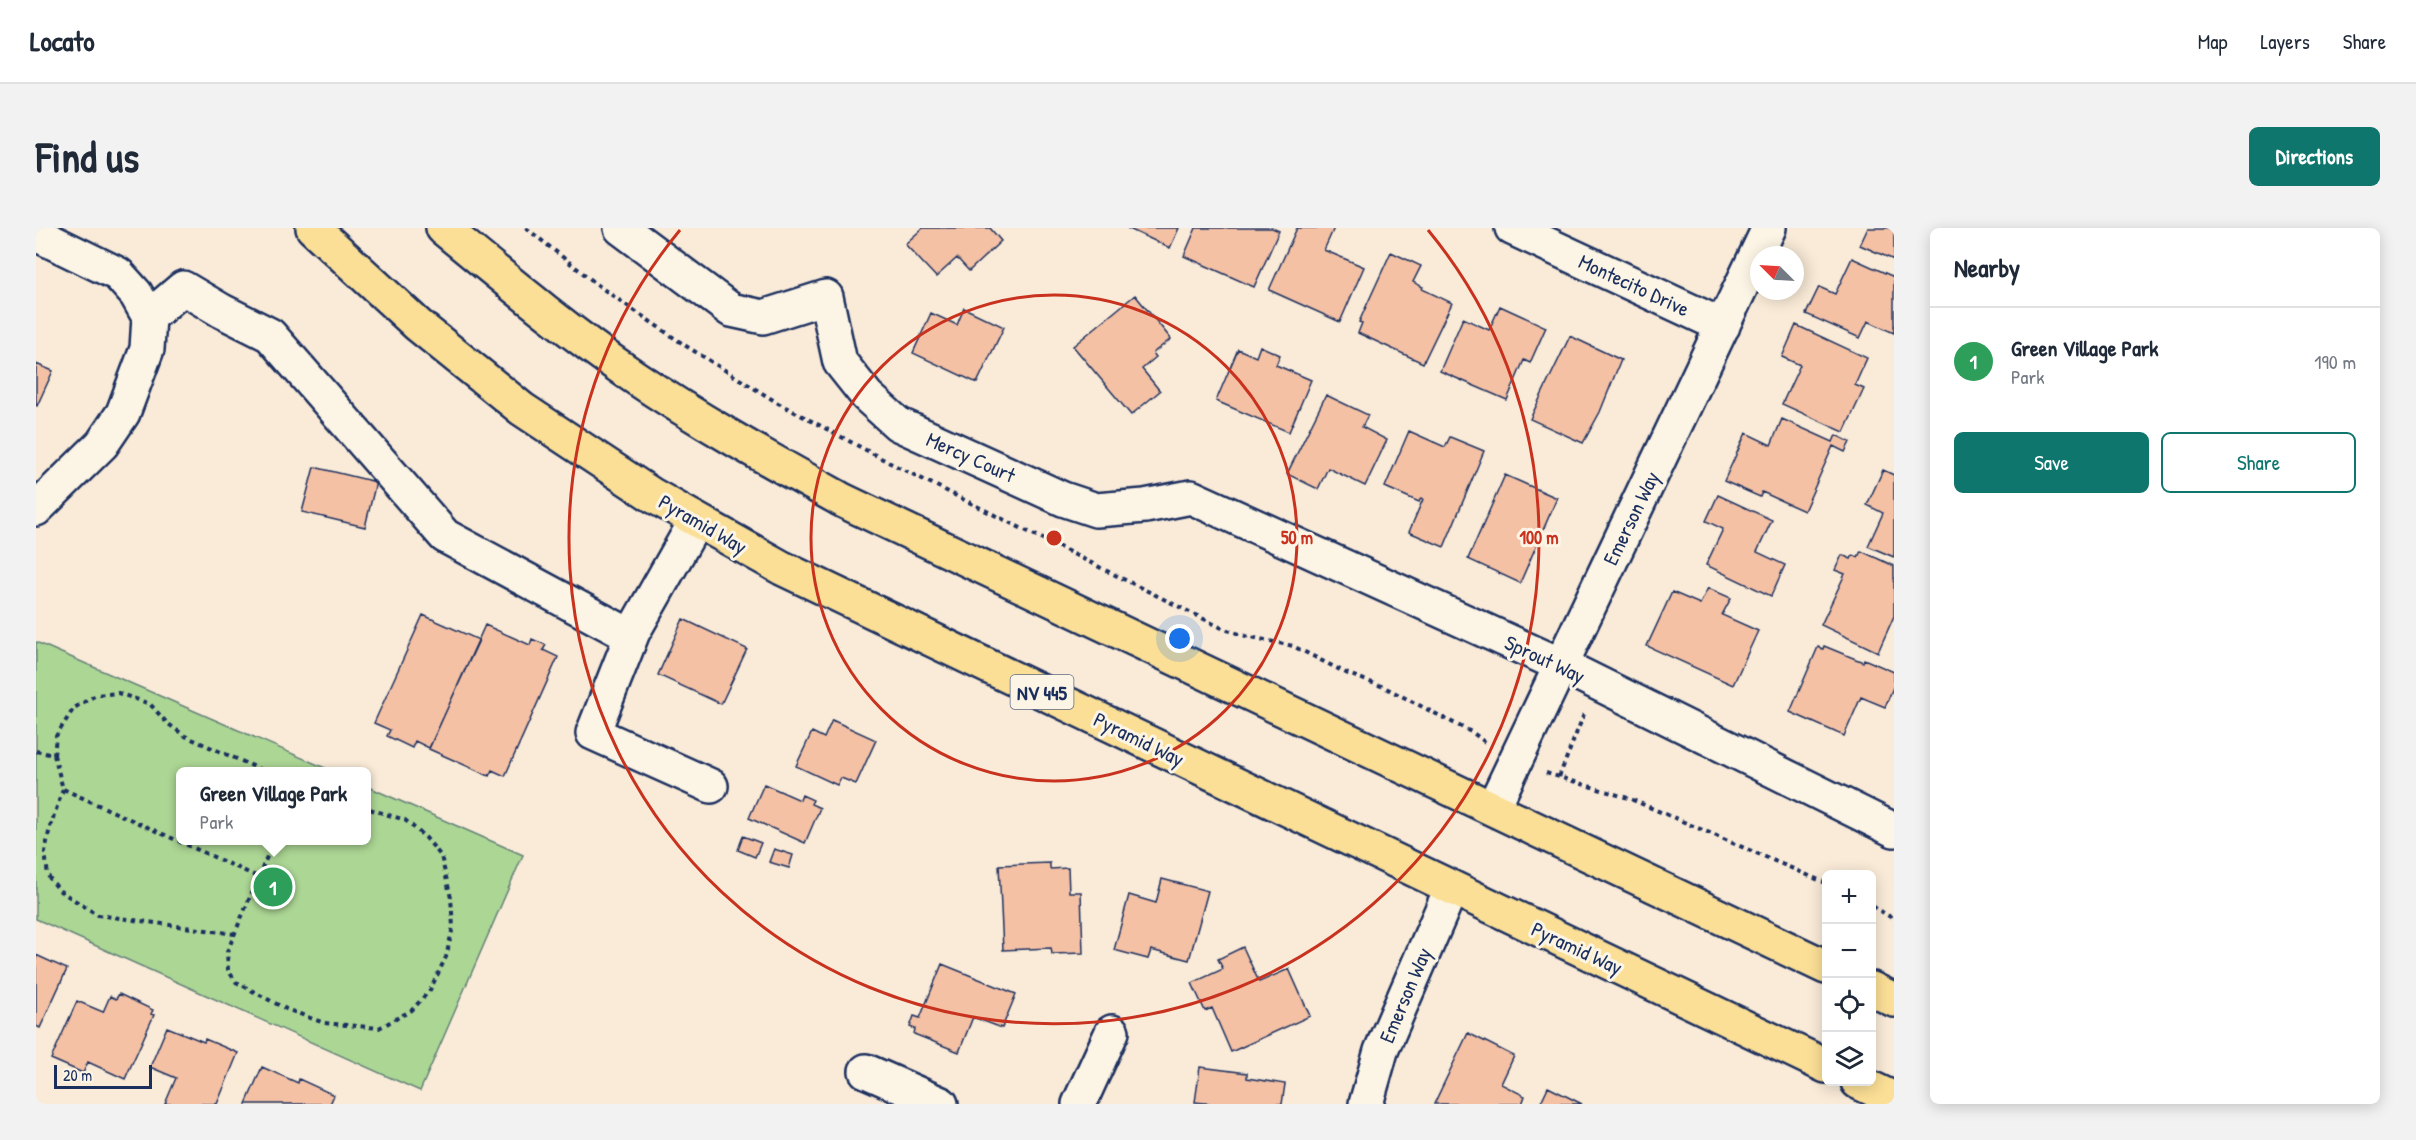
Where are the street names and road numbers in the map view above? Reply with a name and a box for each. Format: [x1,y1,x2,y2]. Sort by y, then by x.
street label: Montecito Drive [1574,247,1694,323]
street label: Mercy Court [922,425,1021,490]
street label: Emerson Way [1596,466,1666,570]
street label: Pyramid Way [654,487,753,561]
street label: Sprout Way [1500,628,1590,690]
road number: NV 445 [1010,675,1074,709]
street label: Pyramid Way [1089,705,1189,773]
street label: Pyramid Way [1527,914,1627,982]
street label: Emerson Way [1372,943,1438,1047]

